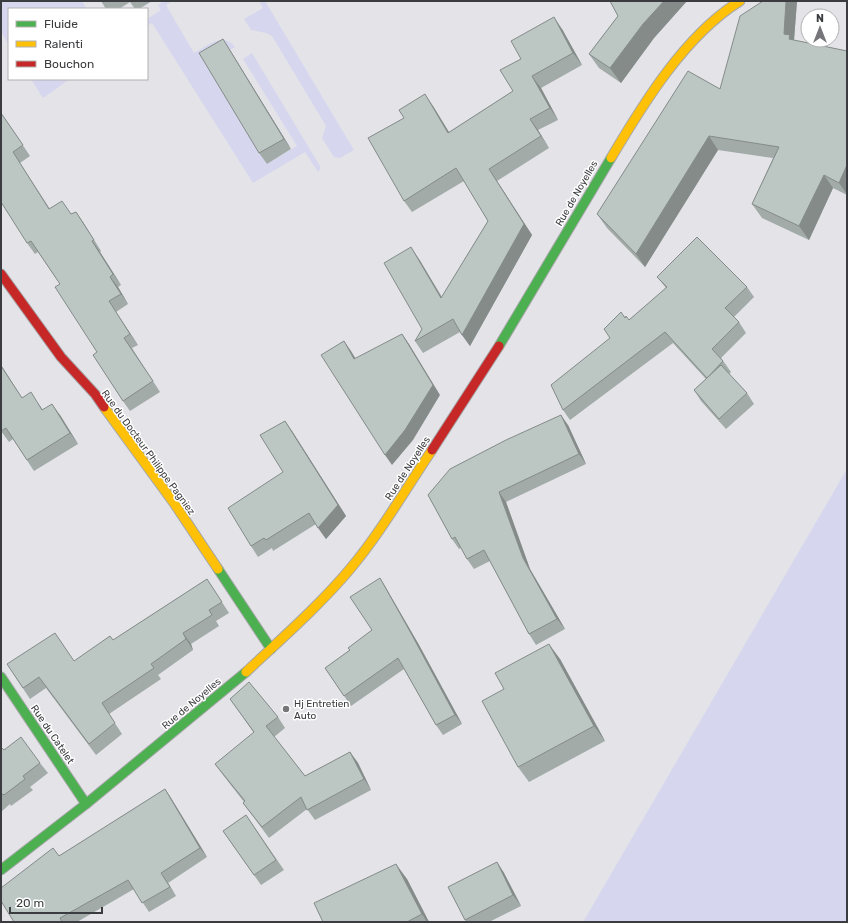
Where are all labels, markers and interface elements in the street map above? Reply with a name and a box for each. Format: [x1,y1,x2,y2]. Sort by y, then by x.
legend [8,8,148,80]
north arrow [800,8,840,48]
text: N [816,12,824,25]
text: Fluide [44,17,78,31]
text: Ralenti [44,37,83,51]
text: Bouchon [44,57,94,71]
street label: Rue de Noyelles [553,159,600,228]
street label: Rue du Docteur Philippe Pagniez [99,388,198,517]
street label: Rue de Noyelles [383,434,433,503]
street label: Rue de Noyelles [160,676,224,732]
place label: Hj Entretien Auto [294,698,349,722]
street label: Rue du Catelet [28,703,76,766]
marker: Hj Entretien Auto [281,704,291,714]
scale bar [10,889,102,915]
text: 20 m [16,896,44,910]

